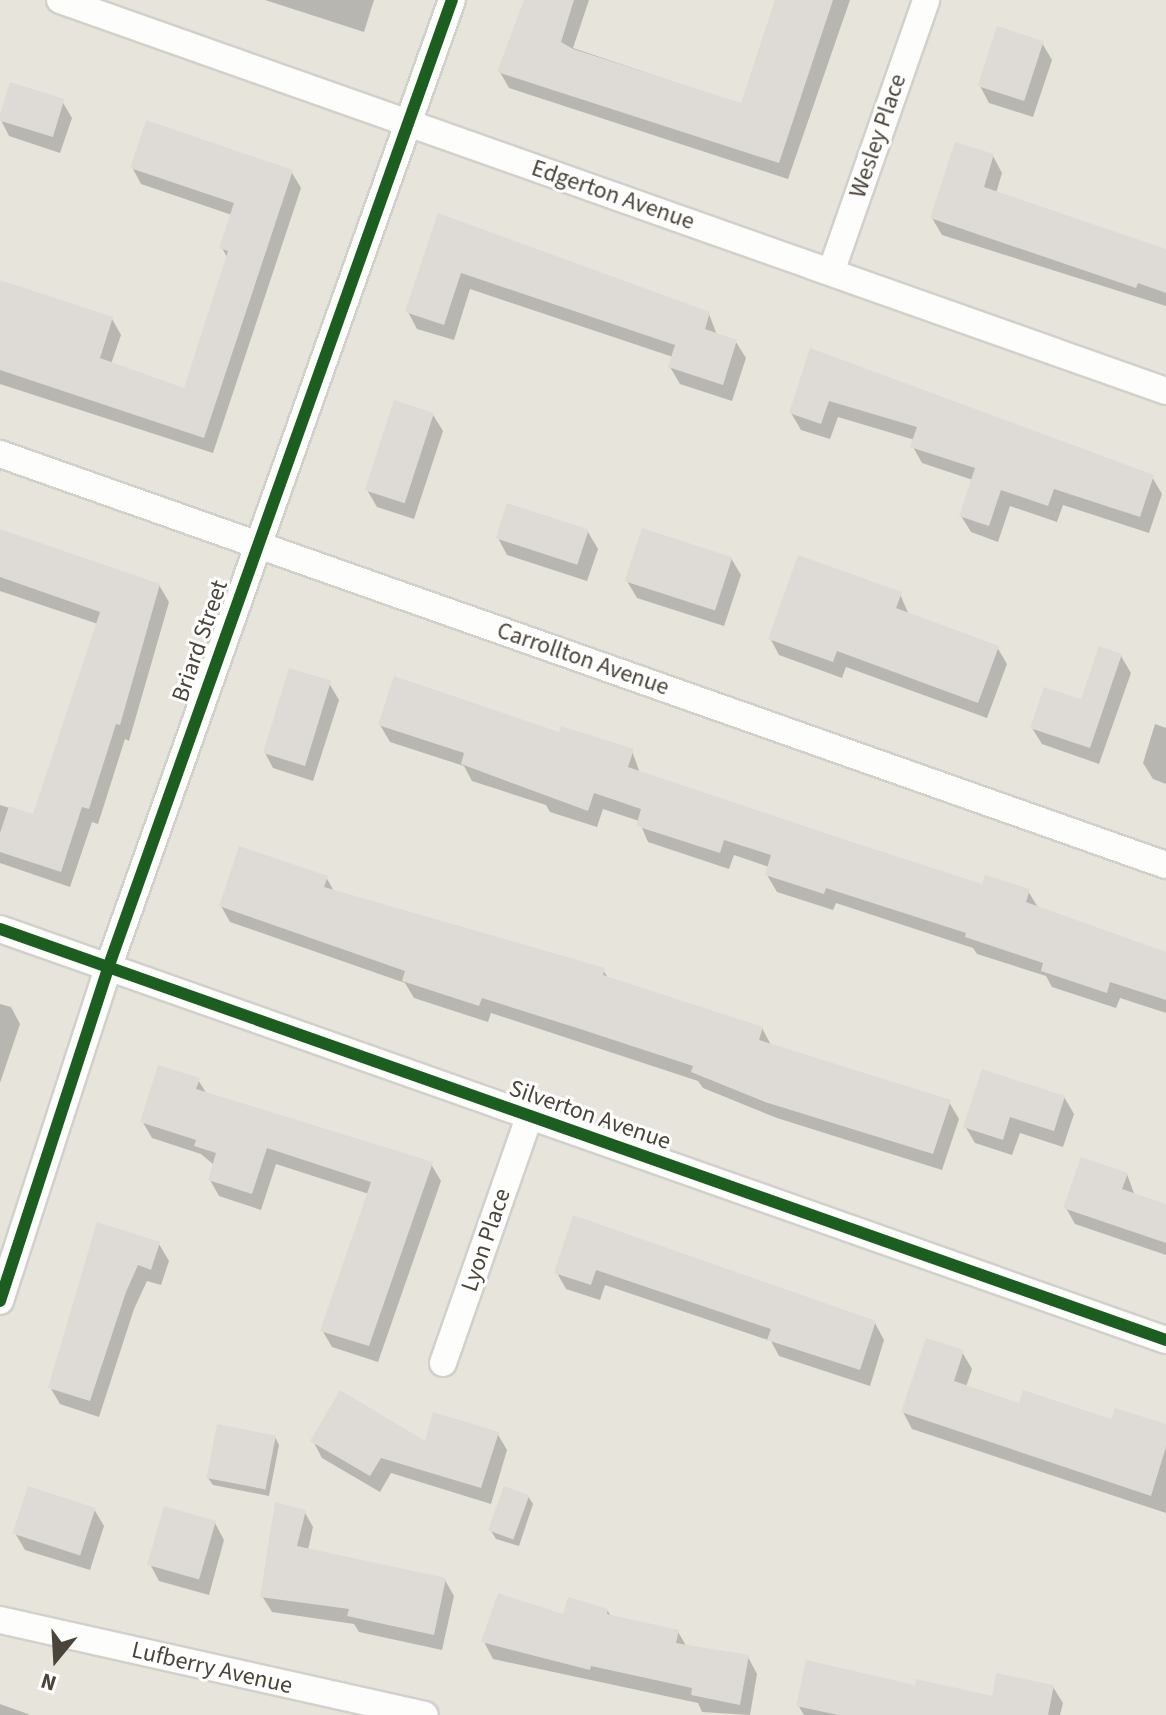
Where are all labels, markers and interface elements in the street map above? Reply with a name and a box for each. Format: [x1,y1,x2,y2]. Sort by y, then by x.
street label: Wesley Place [843,70,913,202]
street label: Edgerton Avenue [528,154,698,236]
street label: Briard Street [166,576,234,706]
street label: Carrollton Avenue [493,616,673,702]
street label: Silverton Avenue [505,1074,675,1156]
street label: Lyon Place [455,1185,517,1295]
north arrow [16,1619,96,1699]
street label: Lufberry Avenue [129,1636,295,1700]
text: N [37,1664,60,1699]

